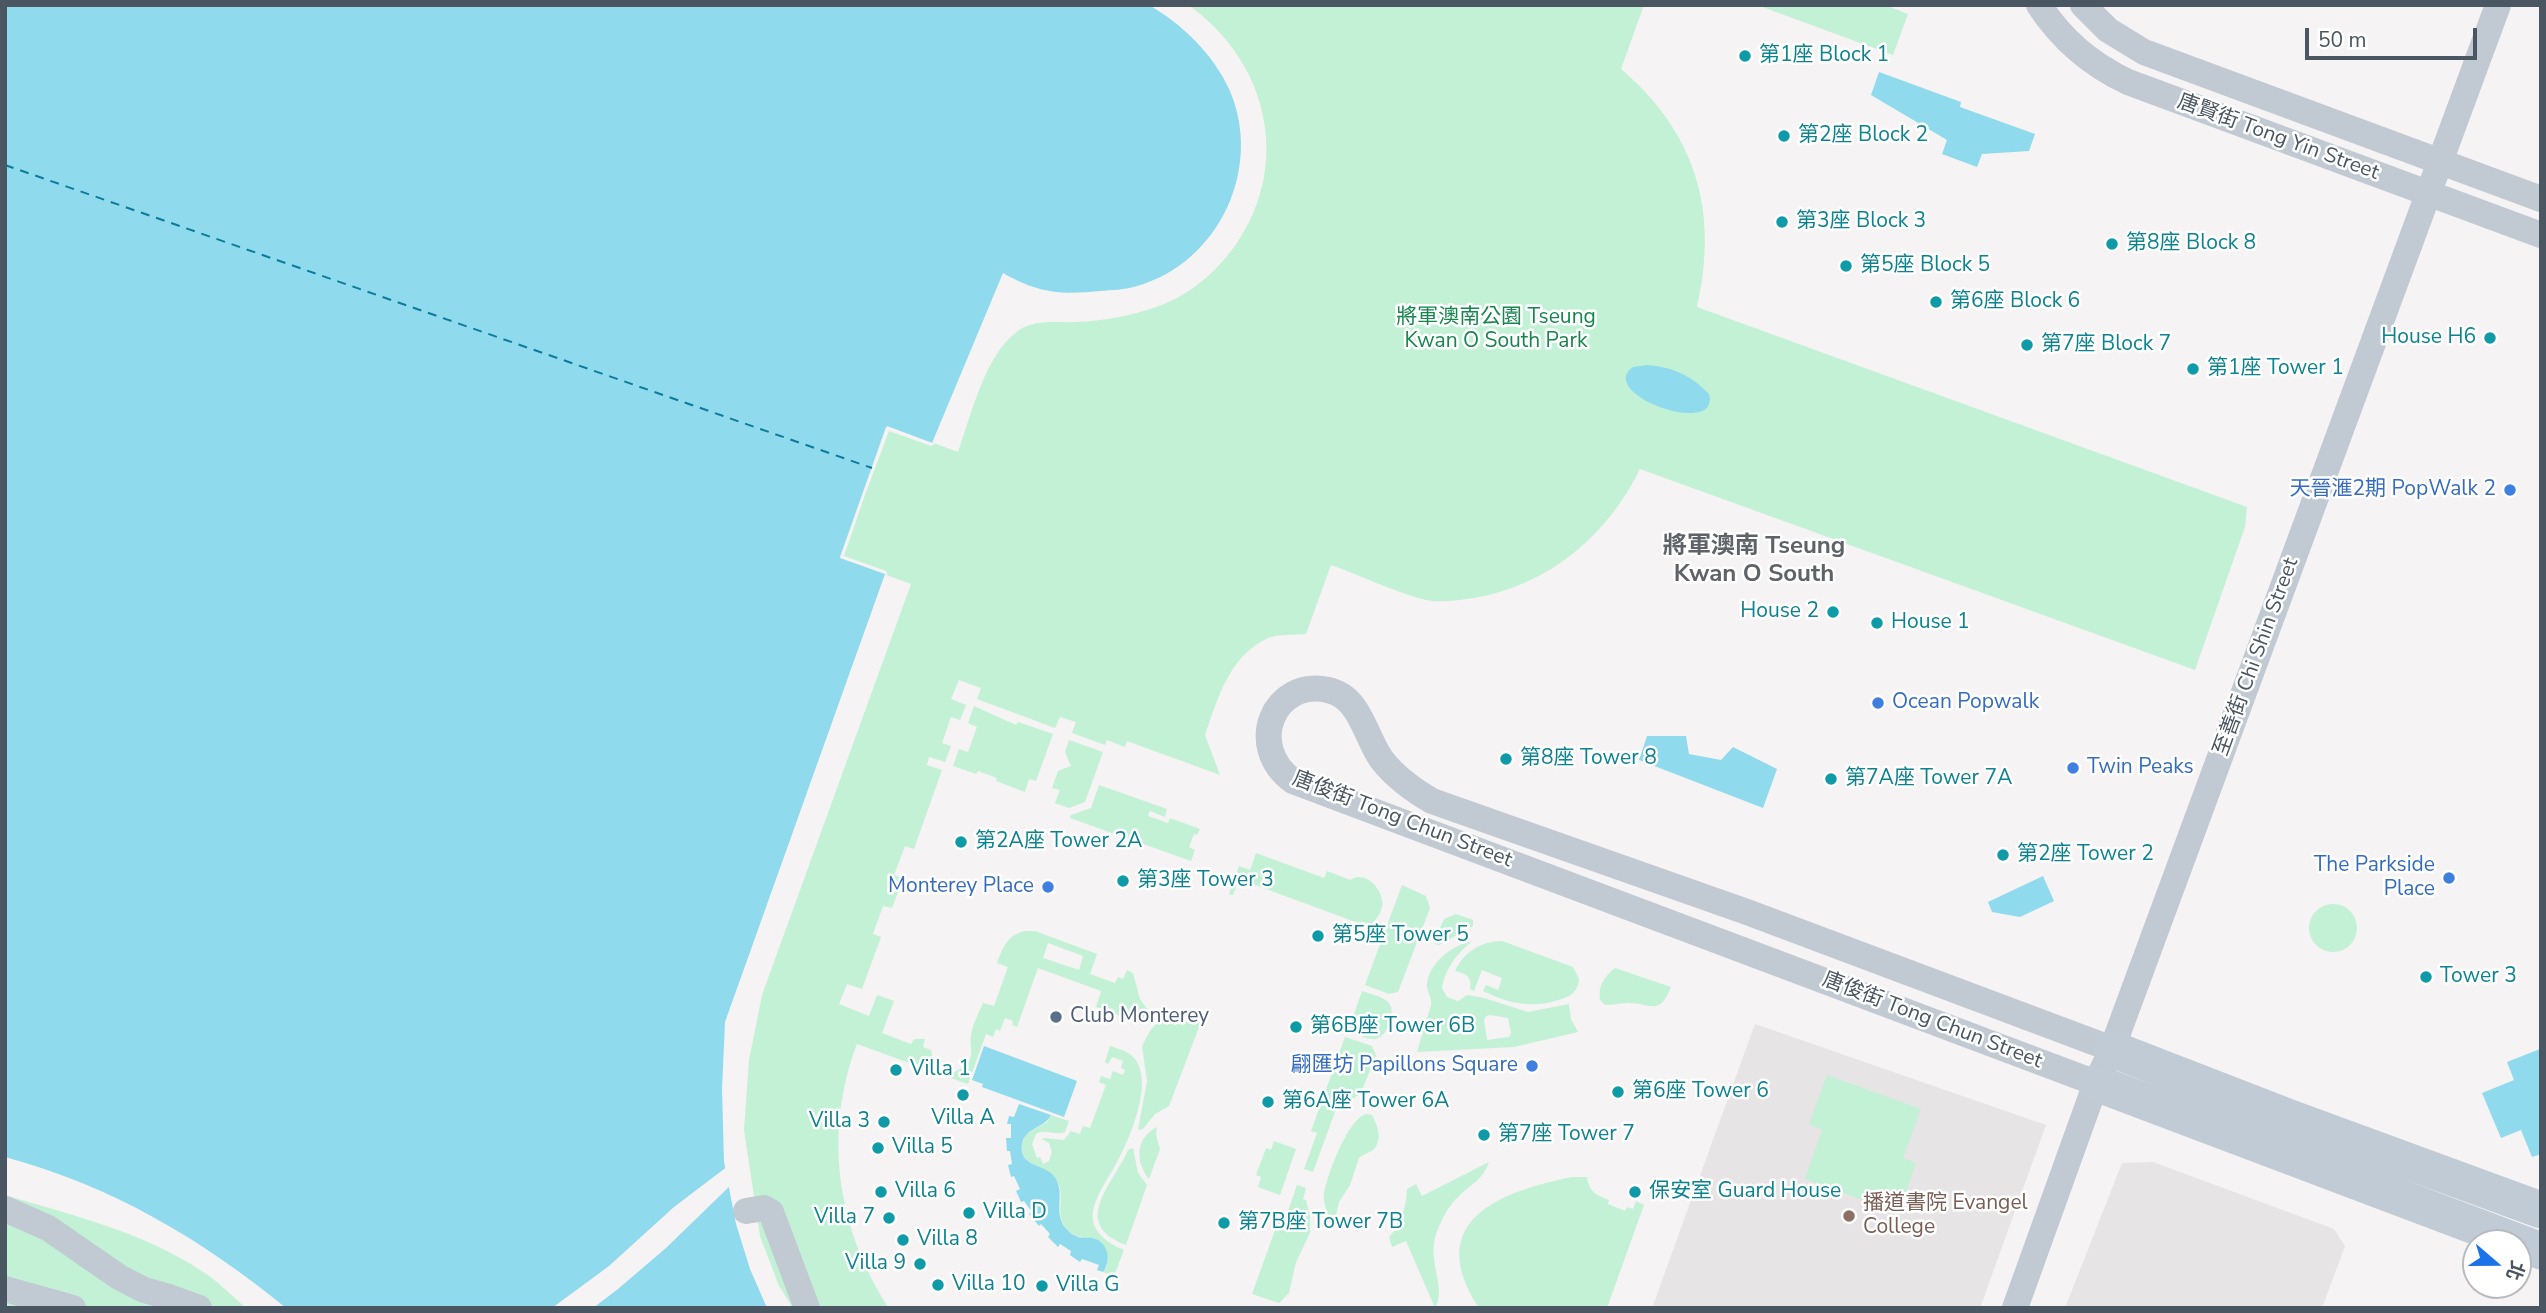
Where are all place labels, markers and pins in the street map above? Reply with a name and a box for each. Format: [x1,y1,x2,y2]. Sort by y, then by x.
place label: 第1座 Block 1 [1759,43,1889,69]
marker: 第1座 Block 1 [1737,48,1753,64]
place label: 第2座 Block 2 [1798,123,1928,149]
marker: 第2座 Block 2 [1776,128,1792,144]
place label: 第3座 Block 3 [1796,209,1926,235]
marker: 第3座 Block 3 [1774,214,1790,230]
place label: 第8座 Block 8 [2126,231,2256,257]
marker: 第8座 Block 8 [2104,236,2120,252]
place label: 第5座 Block 5 [1860,253,1990,279]
marker: 第5座 Block 5 [1838,258,1854,274]
place label: 第6座 Block 6 [1950,289,2080,315]
marker: 第6座 Block 6 [1928,294,1944,310]
place label: House H6 [2381,325,2476,351]
marker: House H6 [2482,330,2498,346]
place label: 第7座 Block 7 [2041,332,2171,358]
marker: 第7座 Block 7 [2019,337,2035,353]
place label: 第1座 Tower 1 [2207,356,2344,382]
marker: 第1座 Tower 1 [2185,361,2201,377]
place label: 天晉滙2期 PopWalk 2 [2290,477,2496,503]
marker: 天晉滙2期 PopWalk 2 [2502,482,2518,498]
place label: House 2 [1740,599,1819,625]
marker: House 2 [1825,604,1841,620]
place label: House 1 [1891,610,1970,636]
marker: House 1 [1869,615,1885,631]
place label: Ocean Popwalk [1892,690,2039,716]
marker: Ocean Popwalk [1870,695,1886,711]
place label: 第8座 Tower 8 [1520,746,1657,772]
marker: 第8座 Tower 8 [1498,751,1514,767]
place label: Twin Peaks [2087,755,2194,781]
marker: Twin Peaks [2065,760,2081,776]
place label: 第7A座 Tower 7A [1845,766,2012,792]
marker: 第7A座 Tower 7A [1823,771,1839,787]
place label: 第2A座 Tower 2A [975,829,1142,855]
marker: 第2A座 Tower 2A [953,834,969,850]
place label: 第2座 Tower 2 [2017,842,2154,868]
marker: 第2座 Tower 2 [1995,847,2011,863]
place label: The Parkside Place [2314,853,2435,903]
place label: 第3座 Tower 3 [1137,868,1274,894]
marker: The Parkside Place [2441,870,2457,886]
marker: 第3座 Tower 3 [1115,873,1131,889]
place label: Monterey Place [888,874,1034,900]
marker: Monterey Place [1040,879,1056,895]
place label: 第5座 Tower 5 [1332,923,1469,949]
marker: 第5座 Tower 5 [1310,928,1326,944]
place label: Tower 3 [2440,964,2517,990]
marker: Tower 3 [2418,969,2434,985]
place label: Club Monterey [1070,1004,1209,1030]
marker: Club Monterey [1048,1009,1064,1025]
place label: 第6B座 Tower 6B [1310,1014,1475,1040]
marker: 第6B座 Tower 6B [1288,1019,1304,1035]
place label: 翩匯坊 Papillons Square [1291,1053,1518,1079]
place label: Villa 1 [910,1057,971,1083]
marker: 翩匯坊 Papillons Square [1524,1058,1540,1074]
marker: Villa 1 [888,1062,904,1078]
place label: 第6座 Tower 6 [1632,1079,1769,1105]
marker: 第6座 Tower 6 [1610,1084,1626,1100]
marker: Villa A [955,1087,971,1103]
place label: 第6A座 Tower 6A [1282,1089,1449,1115]
marker: 第6A座 Tower 6A [1260,1094,1276,1110]
place label: Villa A [931,1106,995,1132]
place label: Villa 3 [809,1109,870,1135]
marker: Villa 3 [876,1114,892,1130]
place label: 第7座 Tower 7 [1498,1122,1635,1148]
marker: 第7座 Tower 7 [1476,1127,1492,1143]
place label: Villa 5 [892,1135,953,1161]
marker: Villa 5 [870,1140,886,1156]
place label: Villa 6 [895,1179,956,1205]
place label: 保安室 Guard House [1649,1179,1841,1205]
marker: Villa 6 [873,1184,889,1200]
marker: 保安室 Guard House [1627,1184,1643,1200]
place label: 播道書院 Evangel College [1863,1191,2028,1241]
place label: Villa D [983,1200,1047,1226]
place label: Villa 7 [814,1205,875,1231]
marker: Villa D [961,1205,977,1221]
marker: 播道書院 Evangel College [1841,1208,1857,1224]
marker: Villa 7 [881,1210,897,1226]
place label: 第7B座 Tower 7B [1238,1210,1403,1236]
marker: 第7B座 Tower 7B [1216,1215,1232,1231]
place label: Villa 8 [917,1227,978,1253]
marker: Villa 8 [895,1232,911,1248]
place label: Villa 9 [845,1251,906,1277]
marker: Villa 9 [912,1256,928,1272]
place label: Villa 10 [952,1272,1025,1298]
place label: Villa G [1056,1273,1120,1299]
marker: Villa 10 [930,1277,946,1293]
marker: Villa G [1034,1278,1050,1294]

